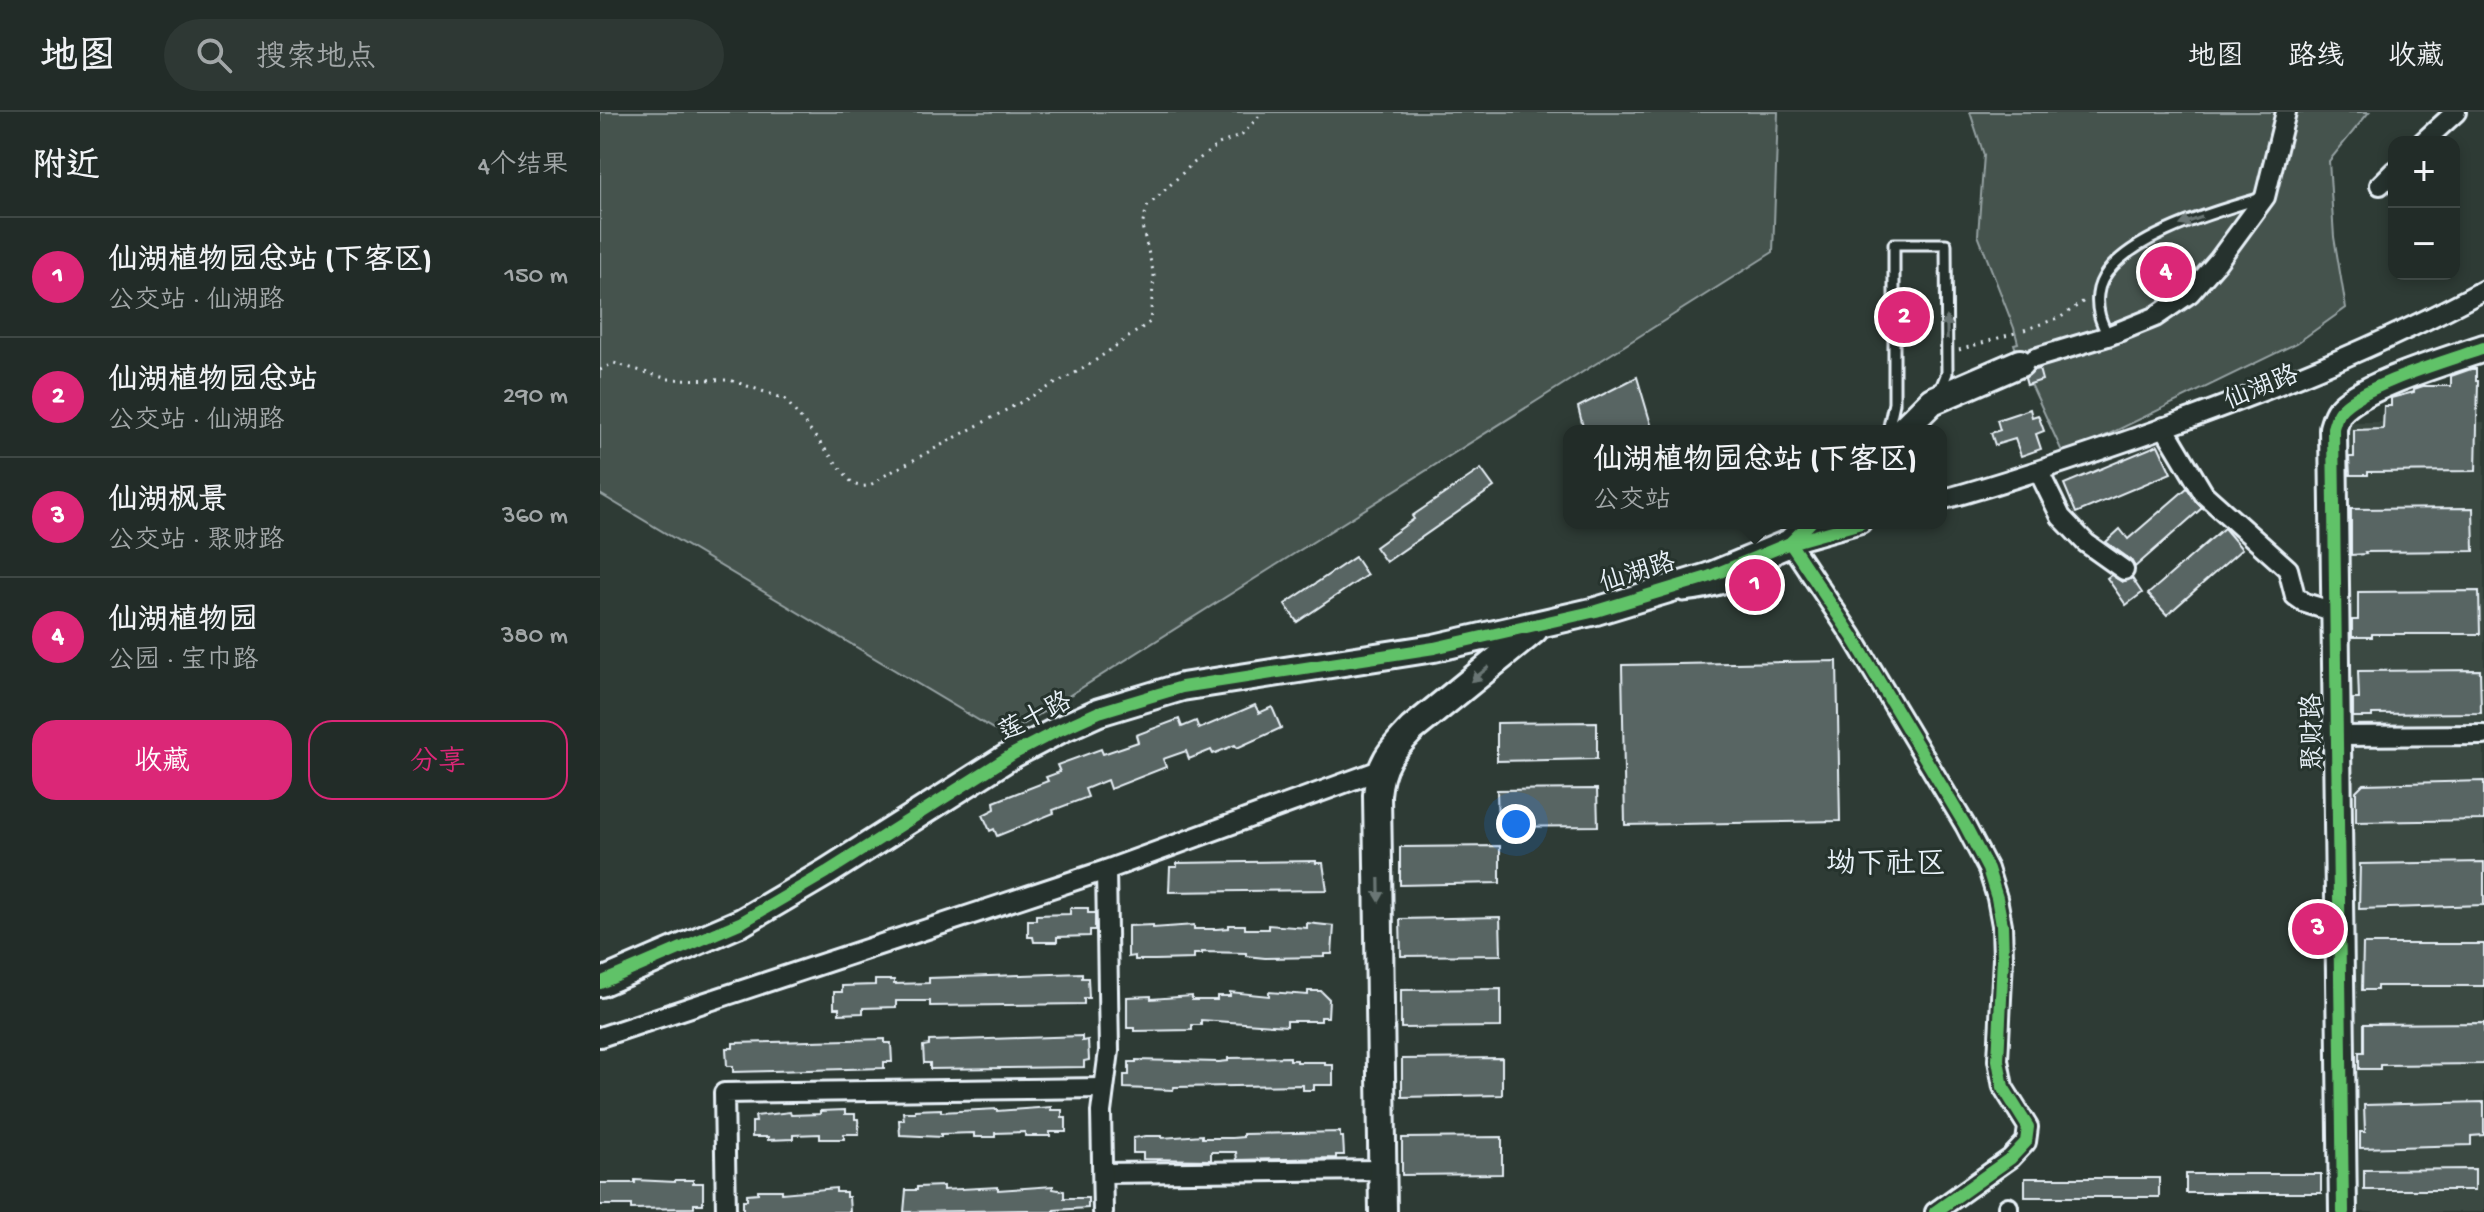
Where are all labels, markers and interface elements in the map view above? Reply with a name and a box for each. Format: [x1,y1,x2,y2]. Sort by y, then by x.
search box [164,19,724,91]
icon: search [192,33,236,77]
text: 地图 [40,38,116,82]
text: 搜索地点 [256,42,376,77]
text: 地图 [2188,42,2244,75]
text: 路线 [2288,42,2344,75]
text: 收藏 [2388,42,2444,75]
map controls [2388,136,2460,280]
button: + [2388,136,2460,208]
text: 附近 [32,149,100,189]
text: 4个结果 [478,152,568,183]
button: − [2388,208,2460,280]
one-way arrow [2179,215,2203,228]
pin: 4 [2140,242,2192,302]
text: 仙湖植物园总站 (下客区) [108,245,432,280]
text: 1 [53,262,63,293]
text: 150 m [504,262,568,293]
text: 公交站 · 仙湖路 [108,287,284,318]
pin: 2 [1878,287,1930,347]
one-way arrow [1941,315,1953,340]
street label: 仙湖路 [2219,359,2304,419]
text: 仙湖植物园总站 [108,365,318,400]
text: 2 [52,382,64,413]
text: 290 m [503,382,568,413]
text: 公交站 · 仙湖路 [108,407,284,438]
popup [1563,425,1947,529]
text: 仙湖植物园总站 (下客区) [1593,445,1917,480]
text: 仙湖枫景 [108,485,228,520]
text: 公交站 [1593,487,1671,518]
text: 3 [51,502,65,533]
text: 360 m [502,502,568,533]
text: 公交站 · 聚财路 [108,527,284,558]
street label: 仙湖路 [1596,547,1680,601]
pin: 1 [1729,555,1781,615]
text: 仙湖植物园 [108,605,258,640]
text: 4 [52,622,64,653]
text: 380 m [501,622,568,653]
text: 公园 · 宝巾路 [108,647,258,678]
one-way arrow [1470,665,1490,682]
street label: 莲十路 [993,686,1078,751]
street label: 聚财路 [2297,693,2331,771]
button: 收藏 [32,720,292,800]
button: 分享 [308,720,568,800]
your location [1496,804,1536,844]
district label: 坳下社区 [1826,848,1946,884]
one-way arrow [1373,878,1385,903]
pin: 3 [2292,899,2344,959]

